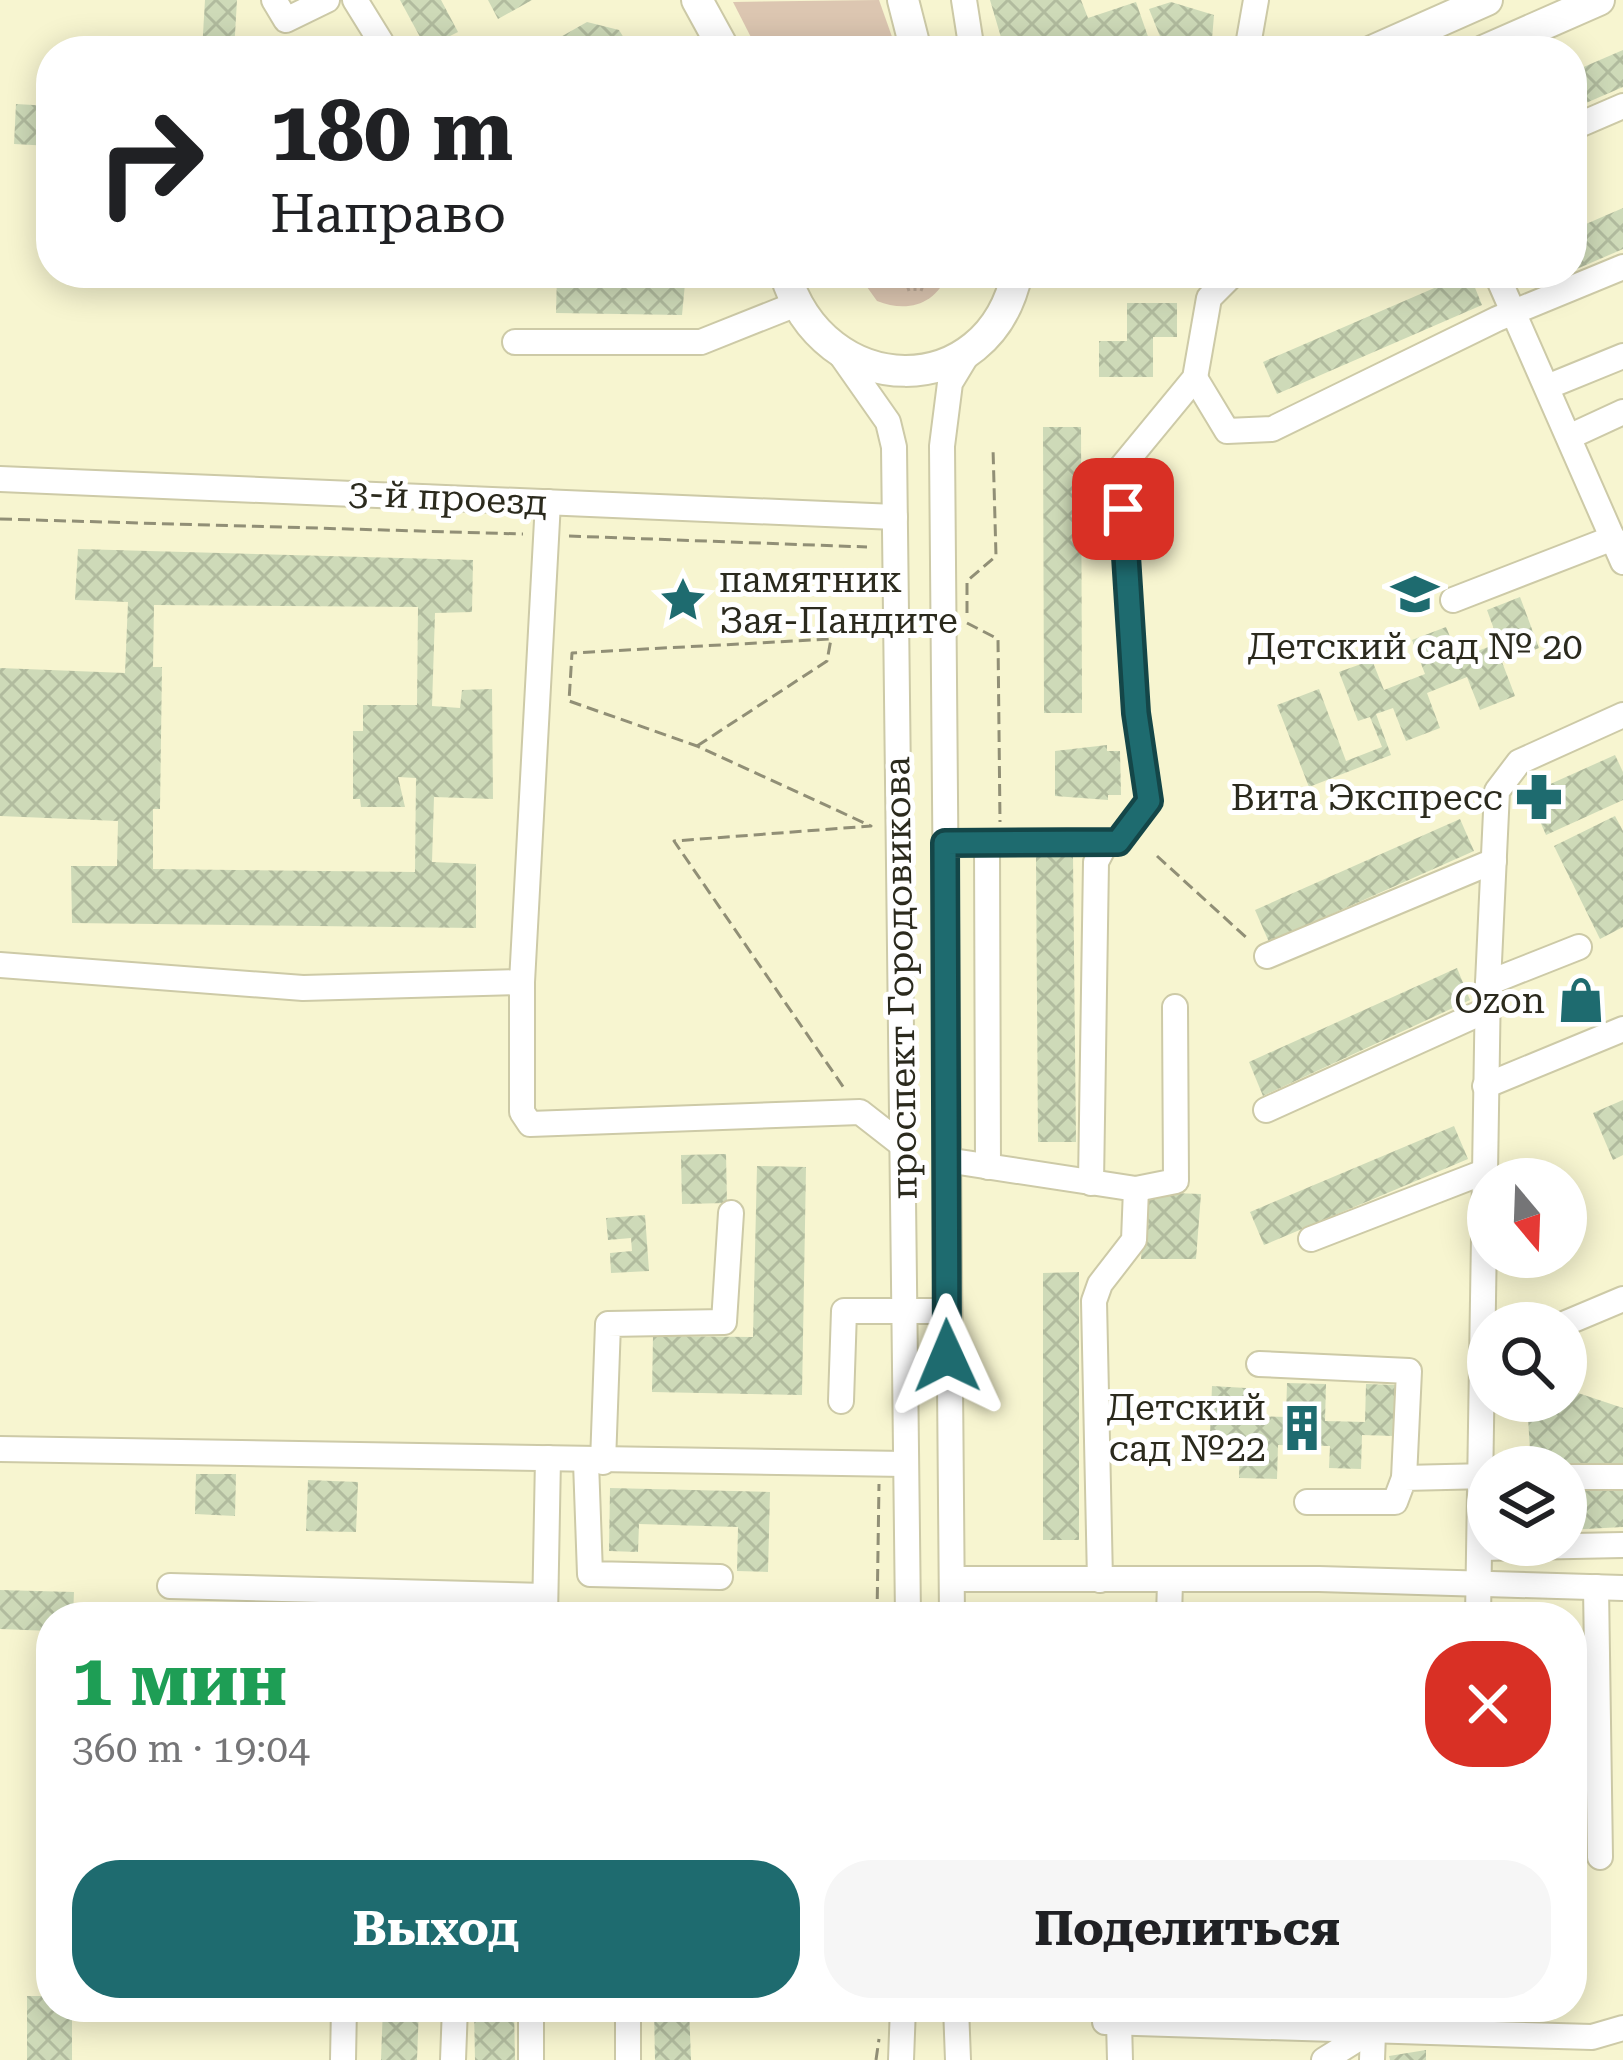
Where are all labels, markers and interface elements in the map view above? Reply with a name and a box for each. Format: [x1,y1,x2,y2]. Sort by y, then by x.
text: 180 m [270,82,513,180]
icon: right [72,84,228,240]
text: Направо [270,182,506,245]
pin [1072,458,1174,560]
street label: 3-й проезд [347,472,548,524]
icon: arrive [1090,476,1156,542]
place label: памятник Зая-Пандите [719,559,958,642]
school or university icon: Детский сад № 20 [1390,569,1440,619]
place icon: памятник Зая-Пандите [658,575,708,625]
place label: Детский сад № 20 [1247,626,1583,668]
street label: проспект Городовикова [876,756,926,1200]
pharmacy icon: Вита Экспресс [1514,772,1564,822]
place label: Вита Экспресс [1231,777,1503,819]
shop icon: Ozon [1556,975,1606,1025]
place label: Ozon [1454,980,1545,1022]
north arrow [1467,1158,1587,1278]
map controls [1467,1158,1587,1566]
position arrow [884,1293,1010,1419]
button: search [1467,1302,1587,1422]
place label: Детский сад №22 [1106,1387,1266,1470]
building icon: Детский сад №22 [1277,1403,1327,1453]
button: layers [1467,1446,1587,1566]
text: 1 мин [72,1638,287,1723]
button: close [1425,1641,1551,1767]
text: 360 m · 19:04 [72,1726,310,1772]
button: Выход [72,1860,800,1998]
button: Поделиться [824,1860,1551,1998]

